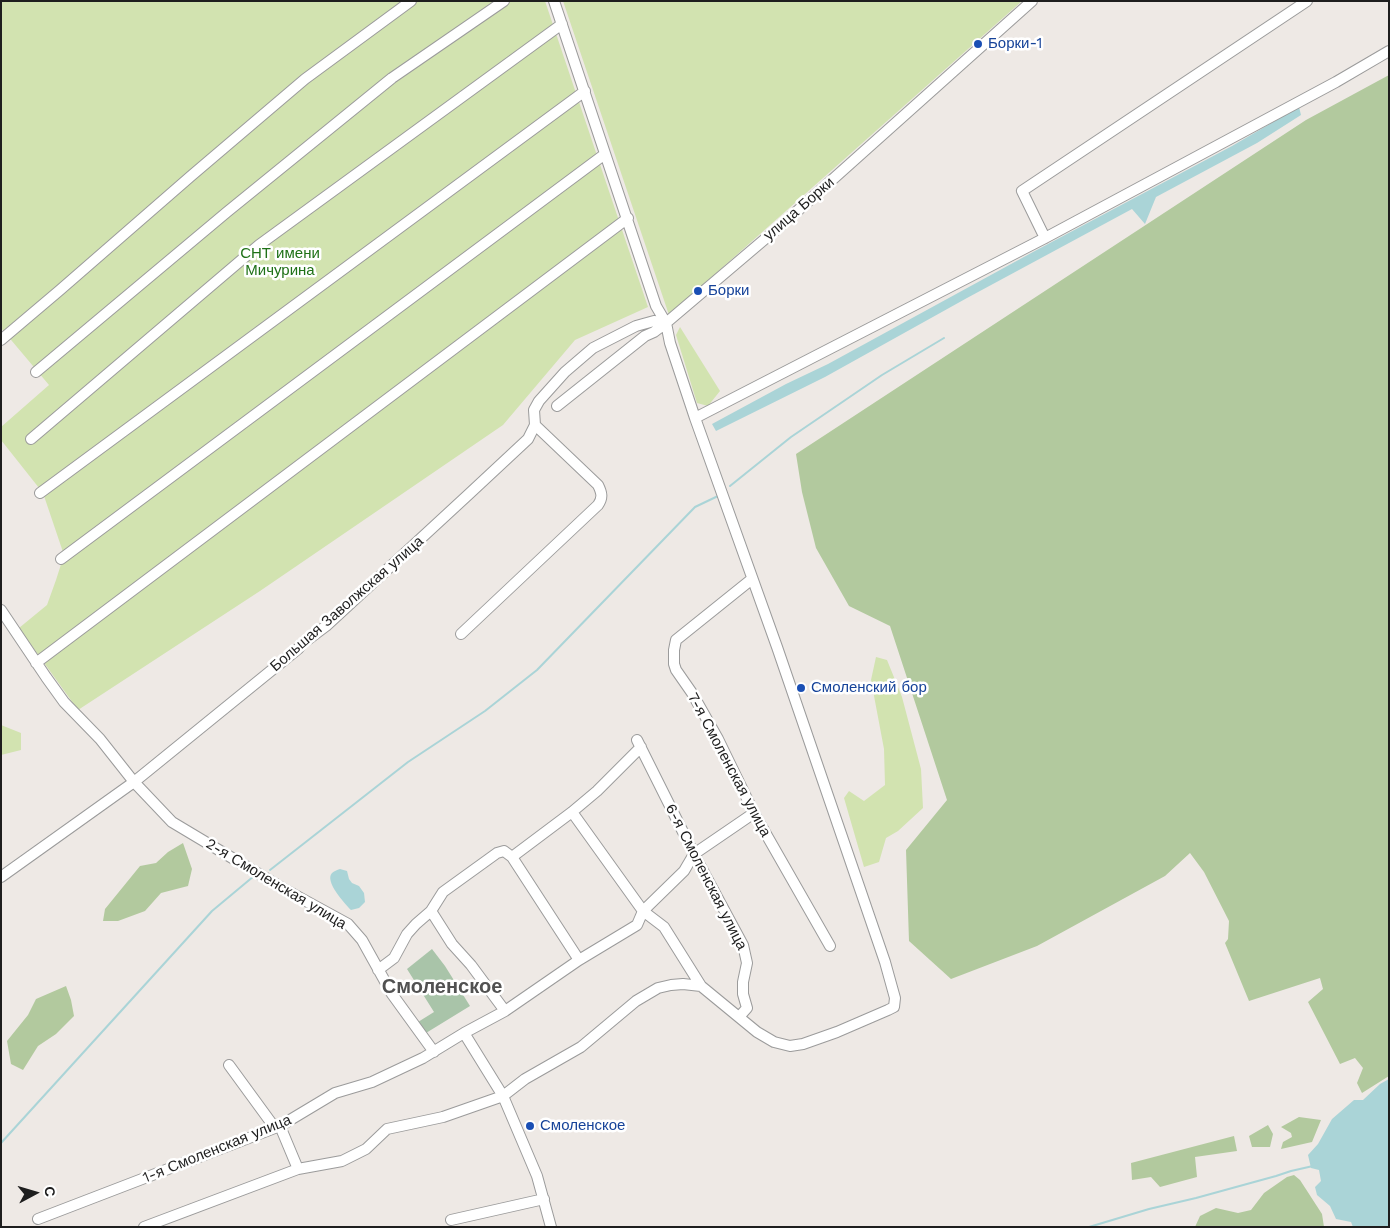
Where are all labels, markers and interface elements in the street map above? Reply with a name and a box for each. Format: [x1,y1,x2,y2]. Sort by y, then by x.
place label: Борки-1 [988,35,1042,53]
marker: Борки-1 [972,38,984,50]
street label: улица Борки [760,173,838,245]
park label: СНТ имени Мичурина [240,245,320,280]
place label: Борки [708,282,749,300]
marker: Борки [692,285,704,297]
street label: Большая Заволжская улица [267,533,427,675]
place label: Смоленский бор [811,679,927,697]
marker: Смоленский бор [795,682,807,694]
street label: 7-я Смоленская улица [683,690,775,840]
street label: 6-я Смоленская улица [661,801,751,953]
street label: 2-я Смоленская улица [202,835,350,933]
district label: Смоленское [382,975,502,999]
street label: 1-я Смоленская улица [140,1111,294,1187]
place label: Смоленское [540,1117,625,1135]
marker: Смоленское [524,1120,536,1132]
north arrow [10,1168,60,1218]
text: С [41,1186,58,1197]

